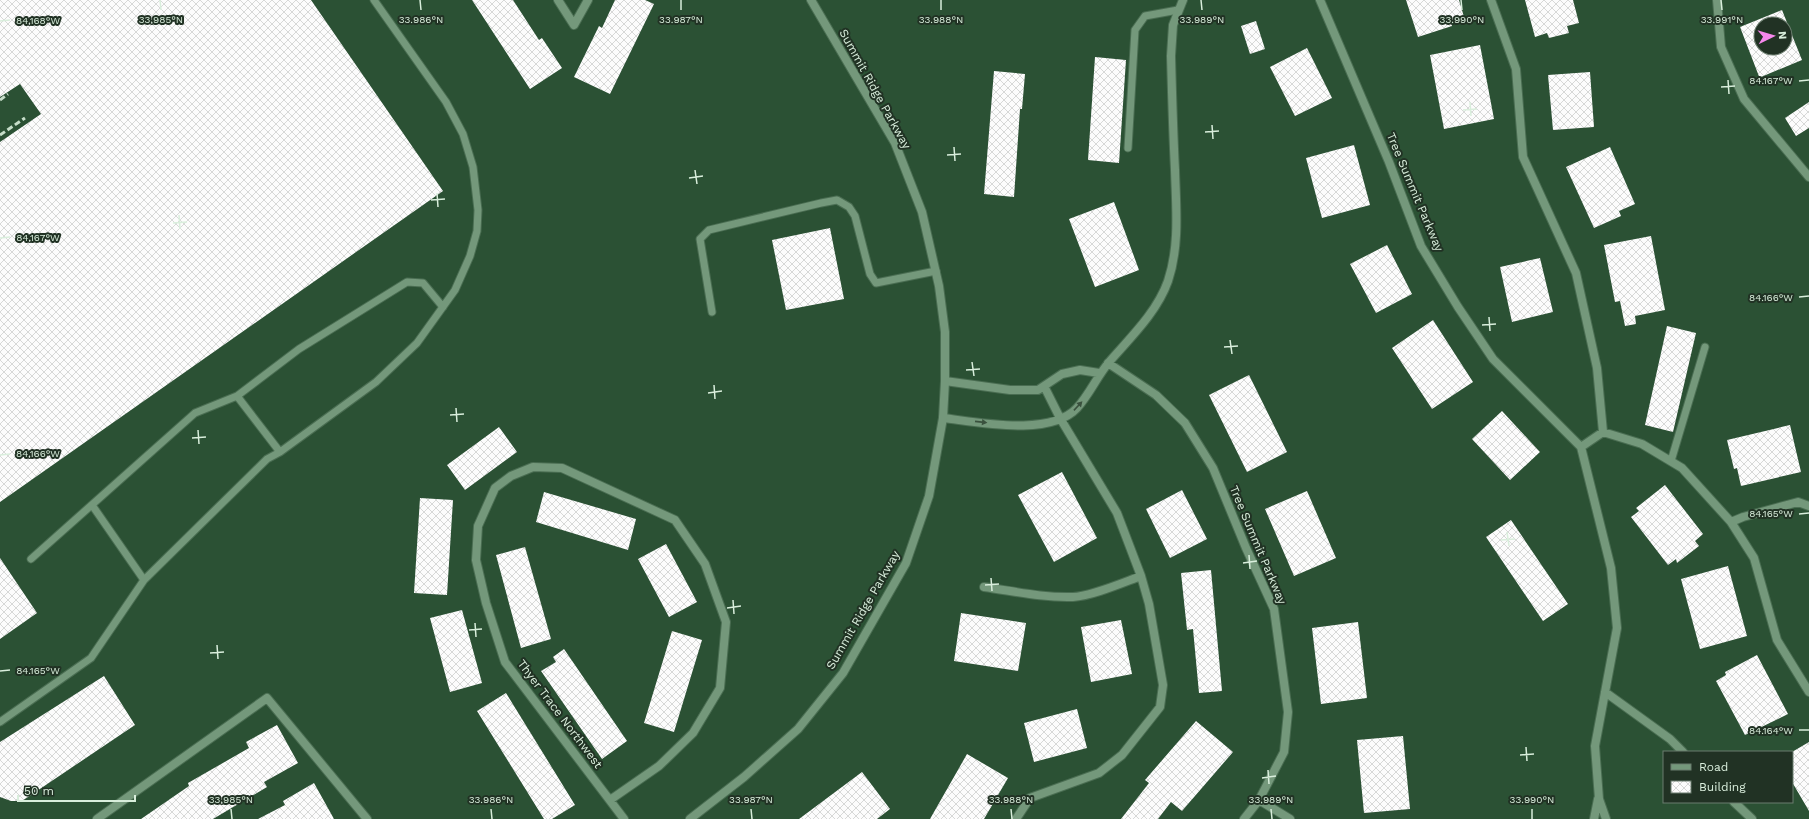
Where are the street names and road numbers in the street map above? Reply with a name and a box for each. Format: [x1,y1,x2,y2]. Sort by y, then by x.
street label: Summit Ridge Parkway [836,27,914,152]
street label: Tree Summit Parkway [1384,131,1447,254]
street label: Tree Summit Parkway [1227,484,1290,607]
street label: Summit Ridge Parkway [823,548,903,672]
street label: Thyer Trace Northwest [515,657,605,771]

